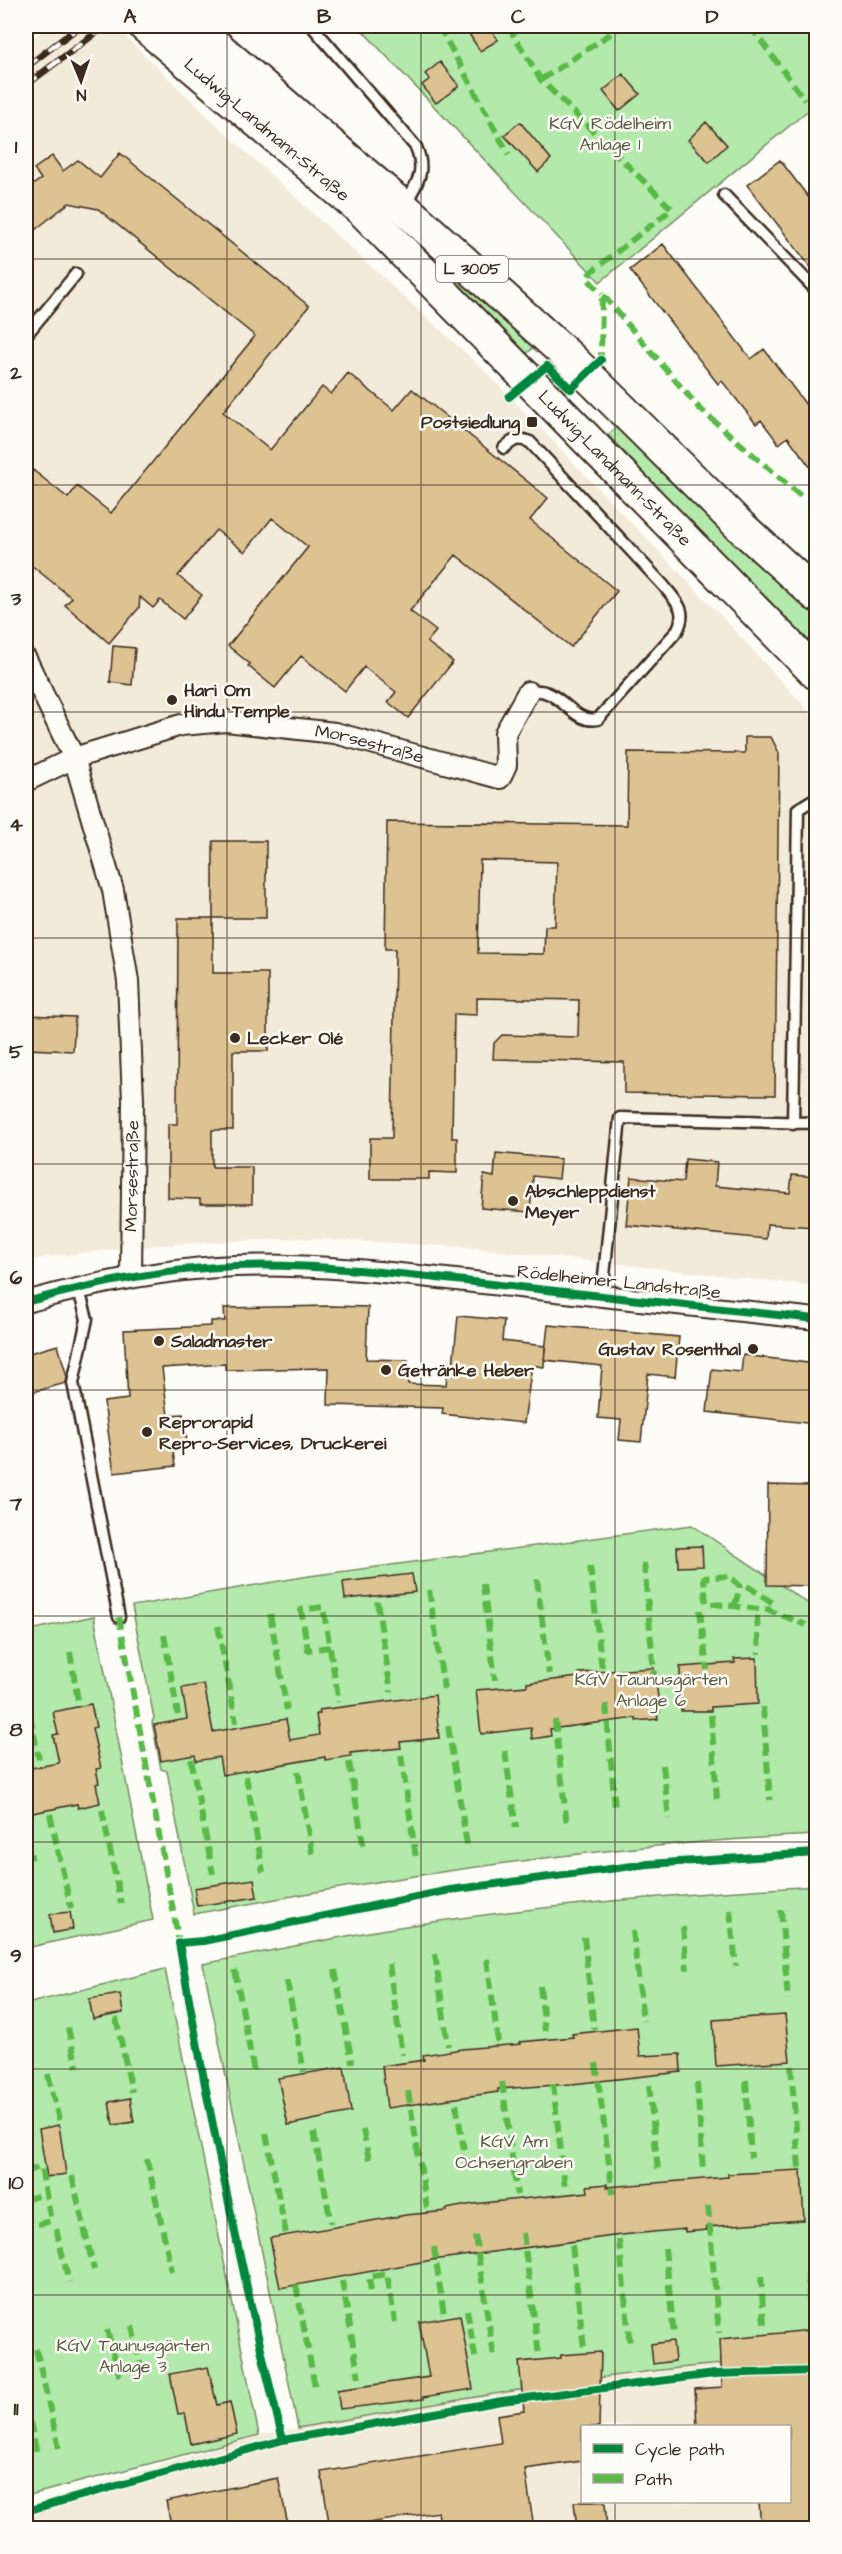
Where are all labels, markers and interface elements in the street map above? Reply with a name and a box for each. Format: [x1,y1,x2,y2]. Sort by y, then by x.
text: A [124,3,137,31]
text: B [317,3,332,31]
text: C [511,3,526,31]
text: D [706,3,719,31]
north arrow [51,51,111,111]
street label: Ludwig-Landmann-Straße [179,52,355,207]
text: N [76,84,87,106]
park label: KGV Rödelheim Anlage 1 [549,111,671,158]
text: 1 [15,133,18,161]
road number: L 3005 [436,256,508,282]
text: 2 [9,359,22,387]
street label: Ludwig-Landmann-Straße [533,384,698,552]
place label: Postsiedlung [421,410,521,436]
marker: Postsiedlung [525,415,539,429]
text: 3 [10,585,22,613]
place label: Hari Om Hindu Temple [184,678,290,724]
marker: Hari Om Hindu Temple [165,693,179,707]
street label: Morsestraße [314,718,427,769]
text: 4 [9,811,23,839]
place label: Lecker Olé [247,1026,343,1051]
marker: Lecker Olé [228,1031,242,1045]
text: 5 [9,1038,24,1066]
street label: Morsestraße [119,1120,145,1232]
place label: Abschleppdienst Meyer [525,1179,656,1226]
marker: Abschleppdienst Meyer [506,1194,520,1208]
street label: Rödelheimer Landstraße [516,1259,722,1305]
text: 6 [10,1264,23,1292]
place label: Saladmaster [170,1329,272,1354]
marker: Saladmaster [152,1334,166,1348]
place label: Gustav Rosenthal [598,1337,741,1362]
marker: Gustav Rosenthal [746,1342,760,1356]
place label: Getränke Heber [398,1358,534,1383]
marker: Getränke Heber [379,1363,393,1377]
place label: Reprorapid Repro-Services, Druckerei [159,1410,387,1456]
marker: Reprorapid Repro-Services, Druckerei [140,1425,154,1439]
text: 7 [9,1490,23,1518]
park label: KGV Taunusgärten Anlage 6 [575,1667,727,1714]
text: 8 [10,1716,23,1744]
text: 9 [10,1942,22,1970]
park label: KGV Am Ochsengraben [455,2129,573,2176]
text: 10 [8,2169,24,2197]
park label: KGV Taunusgärten Anlage 3 [57,2333,209,2380]
text: 11 [13,2395,19,2423]
legend [581,2425,791,2503]
text: Cycle path [635,2437,724,2463]
text: Path [635,2467,672,2492]

